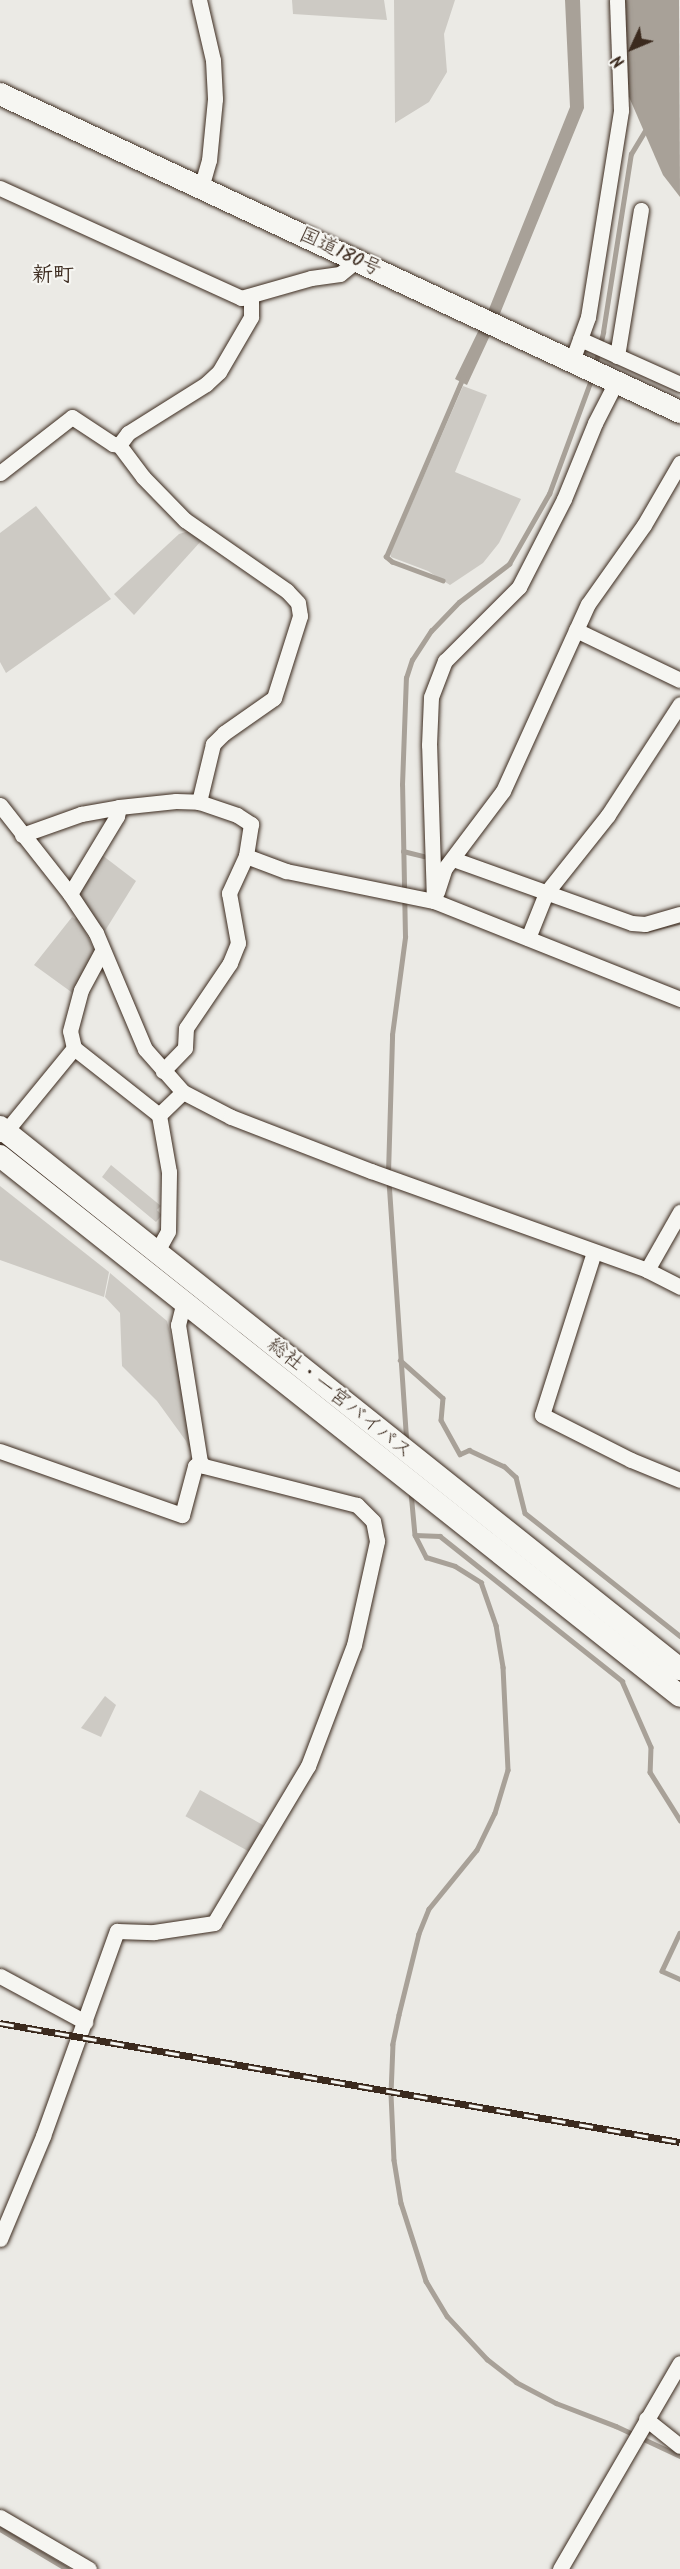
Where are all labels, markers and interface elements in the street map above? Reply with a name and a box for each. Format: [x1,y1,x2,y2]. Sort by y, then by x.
north arrow [602,18,662,78]
text: N [606,49,631,73]
street label: 国道180号 [295,223,385,283]
district label: 新町 [32,263,74,289]
street label: 総社・一宮バイパス [262,1333,416,1465]

